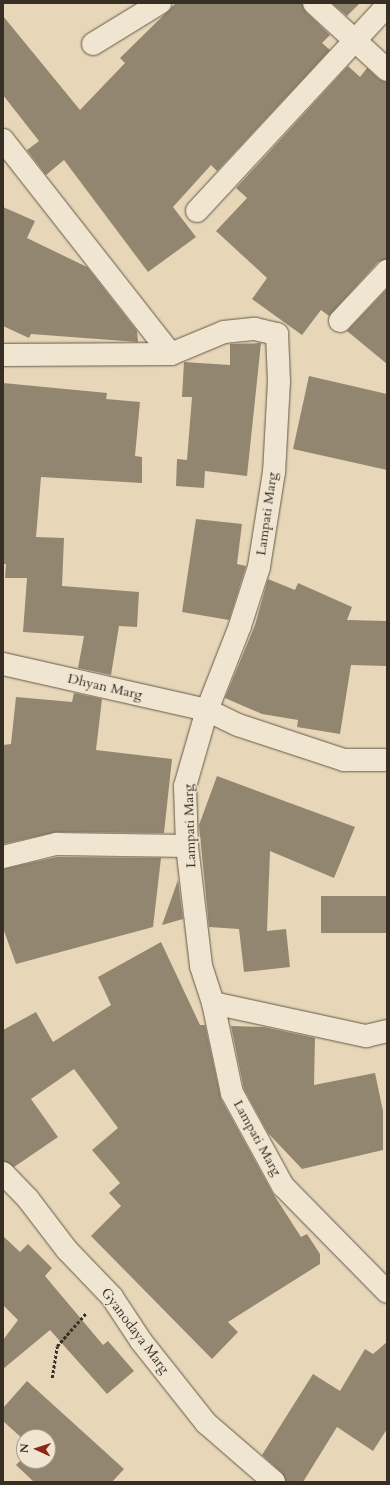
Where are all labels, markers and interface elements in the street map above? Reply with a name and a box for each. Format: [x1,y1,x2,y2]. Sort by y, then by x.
street label: Lampati Marg [253,471,281,557]
street label: Dhyan Marg [66,670,144,704]
street label: Lampati Marg [180,784,200,868]
street label: Lampati Marg [229,1097,285,1179]
street label: Gyanodaya Marg [97,1285,173,1377]
north arrow [16,1429,56,1469]
text: N [17,1443,32,1454]

